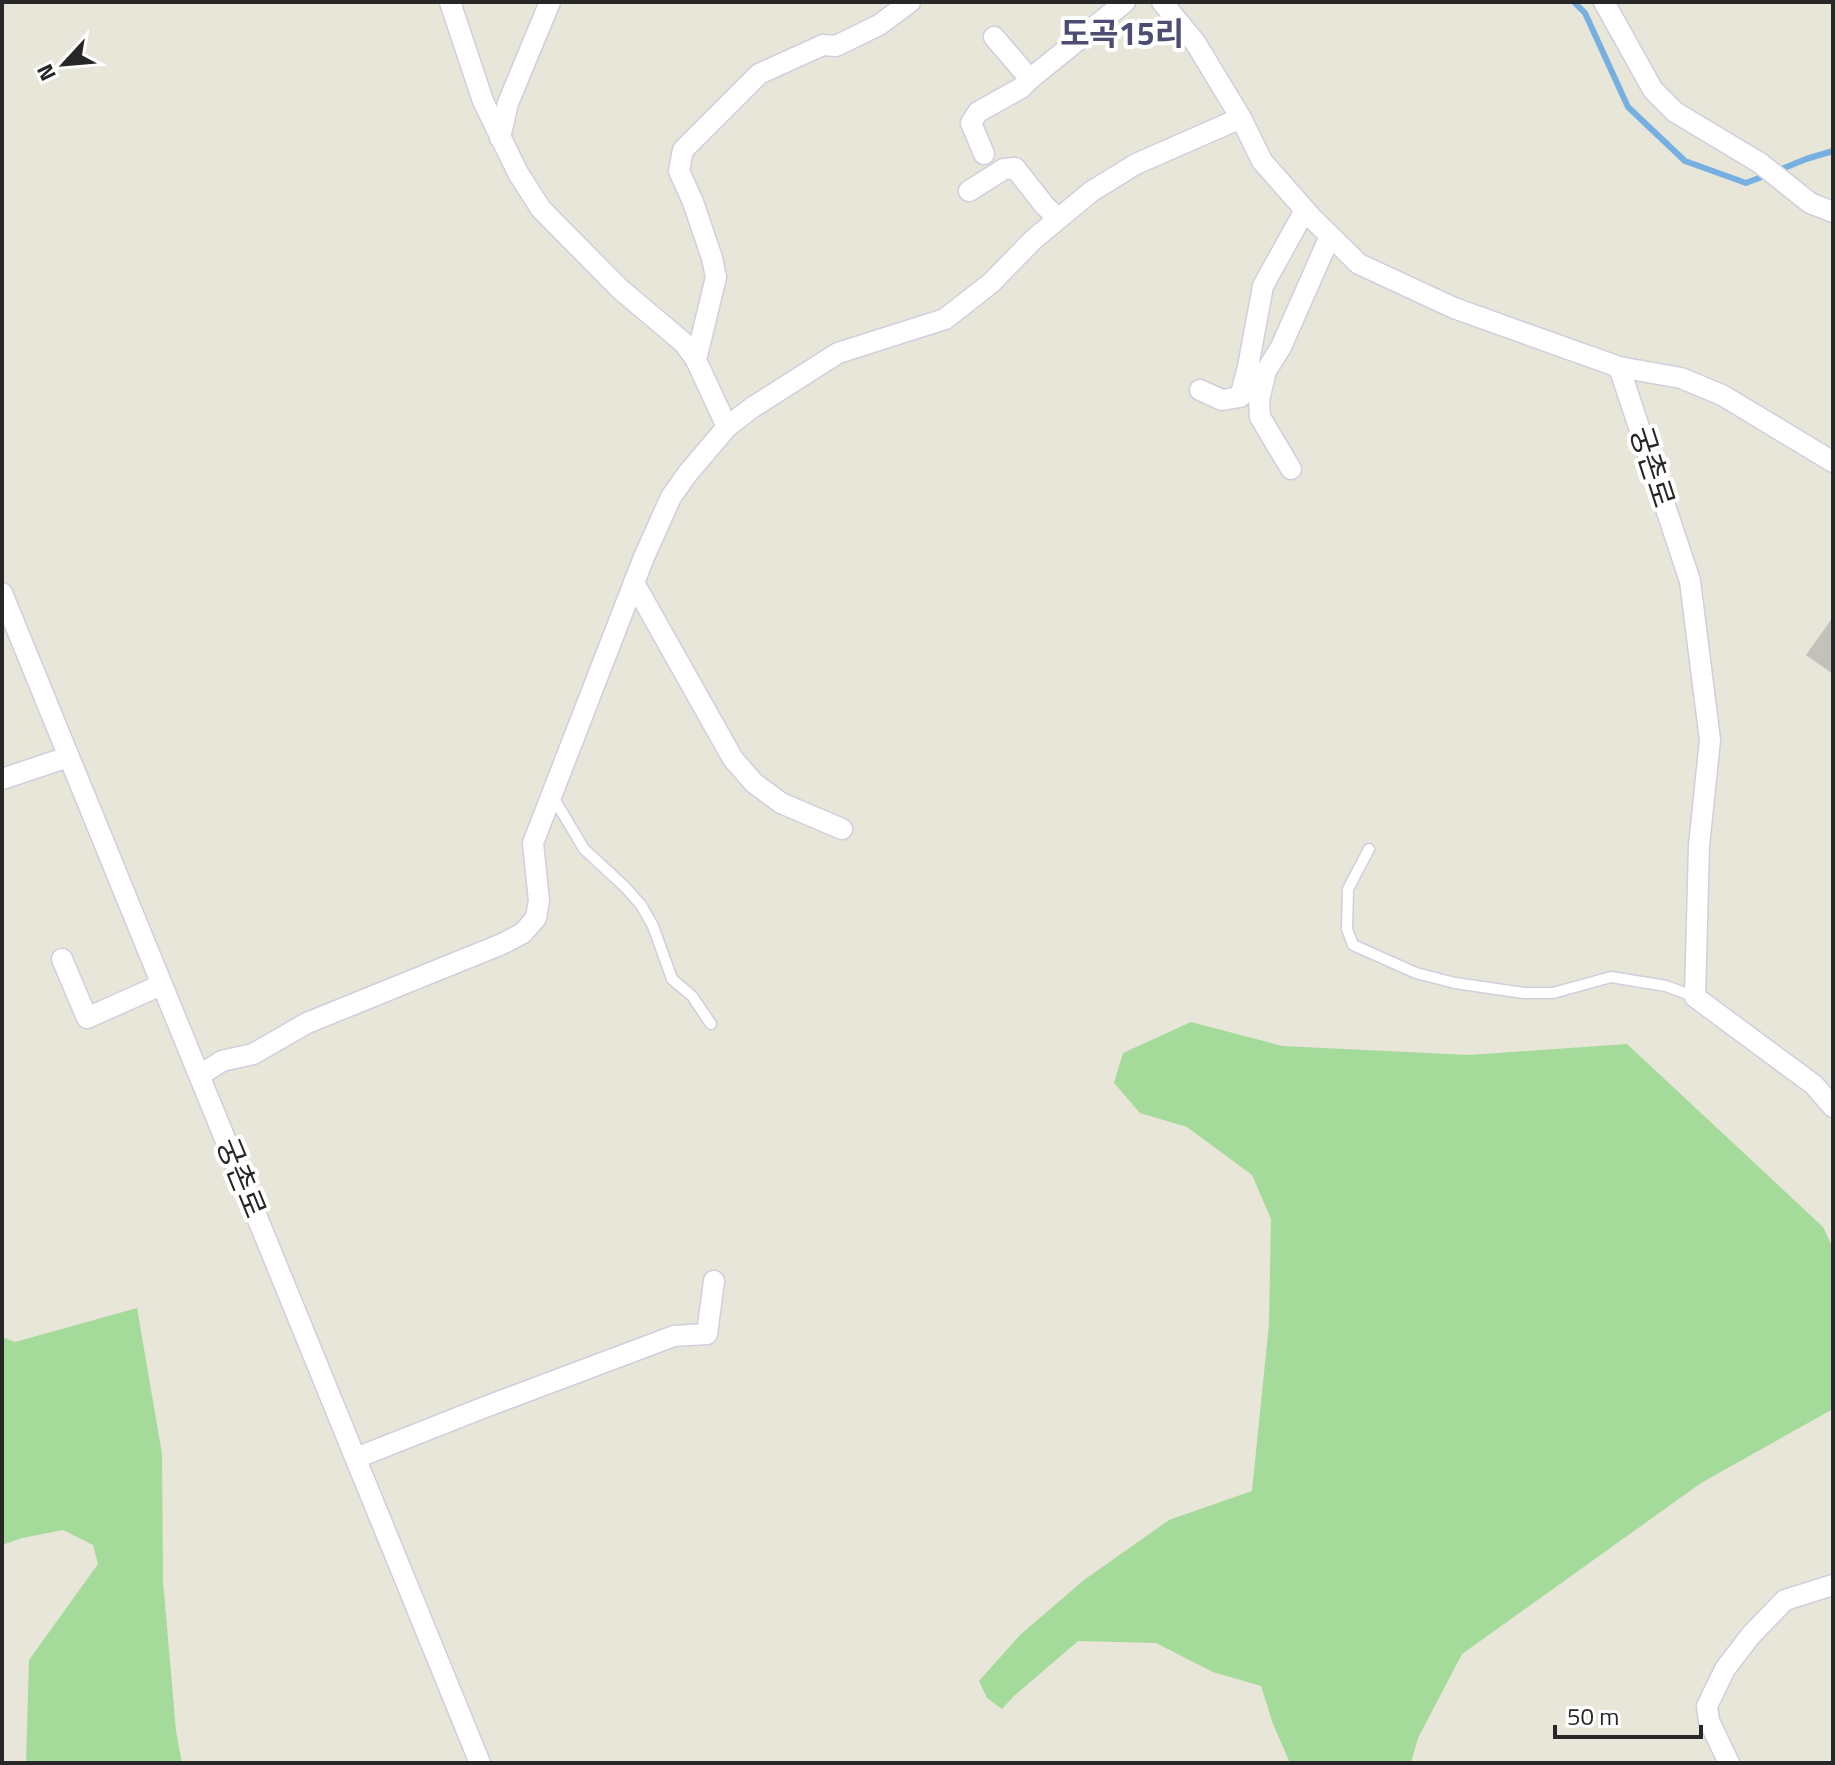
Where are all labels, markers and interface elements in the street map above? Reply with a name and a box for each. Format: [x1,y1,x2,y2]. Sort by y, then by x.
district label: 도곡15리 [1060,9,1184,57]
north arrow [24,24,104,104]
text: N [27,58,65,87]
street label: 궁촌로 [1618,420,1688,513]
street label: 궁촌로 [205,1131,279,1225]
scale bar [1555,1689,1701,1739]
text: 50 m [1567,1698,1619,1734]

